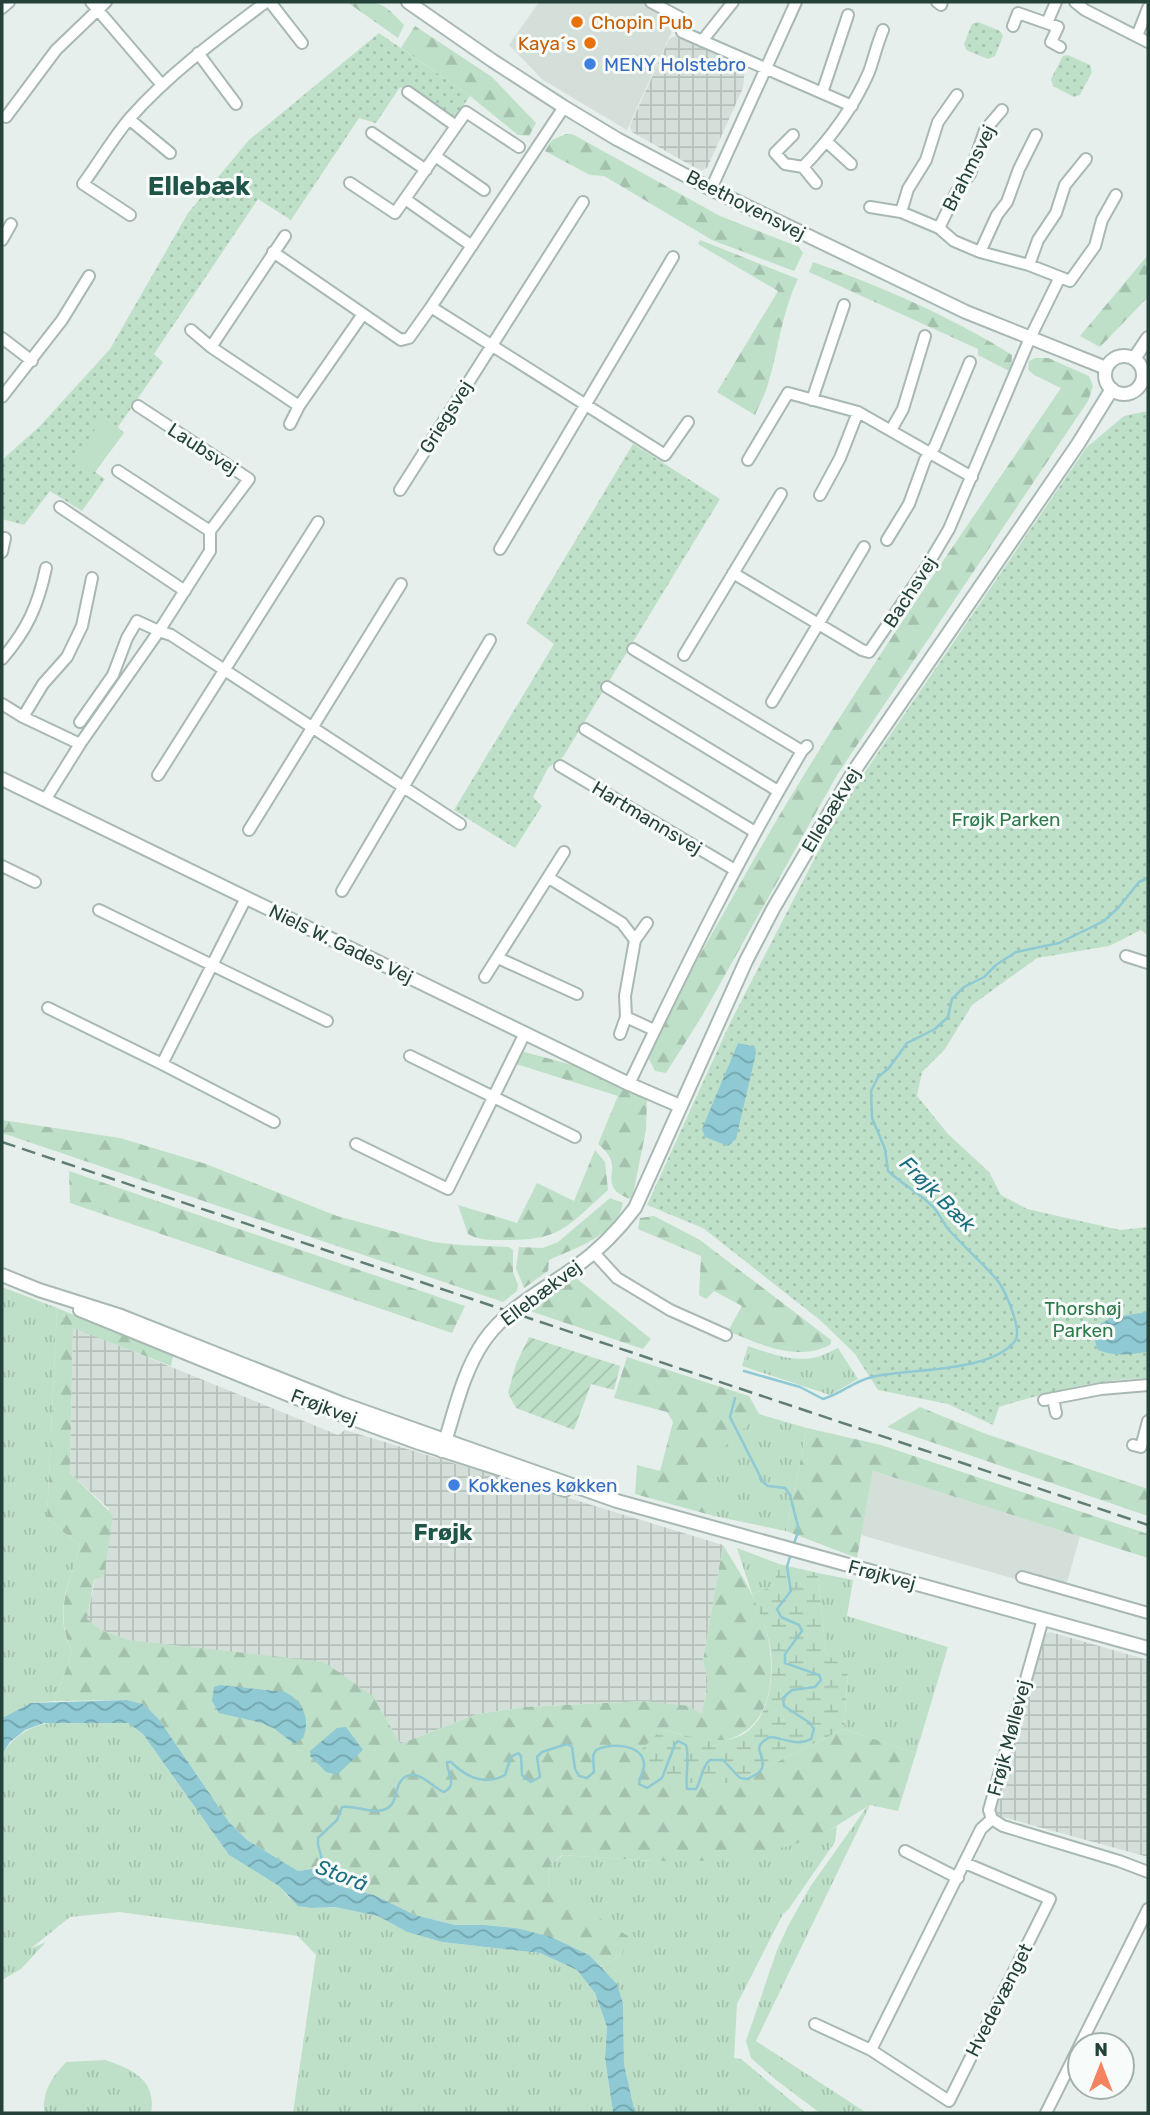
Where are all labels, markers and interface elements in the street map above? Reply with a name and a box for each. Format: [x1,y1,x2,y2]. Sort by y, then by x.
place label: Chopin Pub [591,11,693,34]
marker: Chopin Pub [569,14,585,30]
place label: Kaya´s [518,32,576,55]
marker: Kaya´s [582,35,598,51]
place label: MENY Holstebro [604,53,746,76]
marker: MENY Holstebro [582,56,598,72]
street label: Brahmsvej [937,121,1001,215]
street label: Beethovensvej [683,165,809,245]
district label: Ellebæk [148,171,251,202]
street label: Griegsvej [415,376,477,458]
street label: Laubsvej [164,418,242,480]
street label: Bachsvej [879,552,941,632]
street label: Ellebækvej [797,763,865,857]
street label: Hartmannsvej [588,776,706,860]
park label: Frøjk Parken [951,808,1061,831]
street label: Niels W. Gades Vej [265,899,417,989]
water label: Frøjk Bæk [895,1151,982,1238]
street label: Ellebækvej [496,1255,586,1331]
park label: Thorshøj Parken [1044,1297,1122,1342]
street label: Frøjkvej [288,1384,360,1430]
place label: Kokkenes køkken [468,1474,618,1497]
marker: Kokkenes køkken [446,1477,462,1493]
district label: Frøjk [414,1518,473,1546]
street label: Frøjkvej [846,1555,918,1595]
street label: Frøjk Møllevej [982,1678,1036,1798]
water label: Storå [313,1854,371,1896]
street label: Hvedevænget [961,1939,1038,2060]
north arrow [1066,2031,1136,2101]
text: N [1094,2038,1108,2061]

